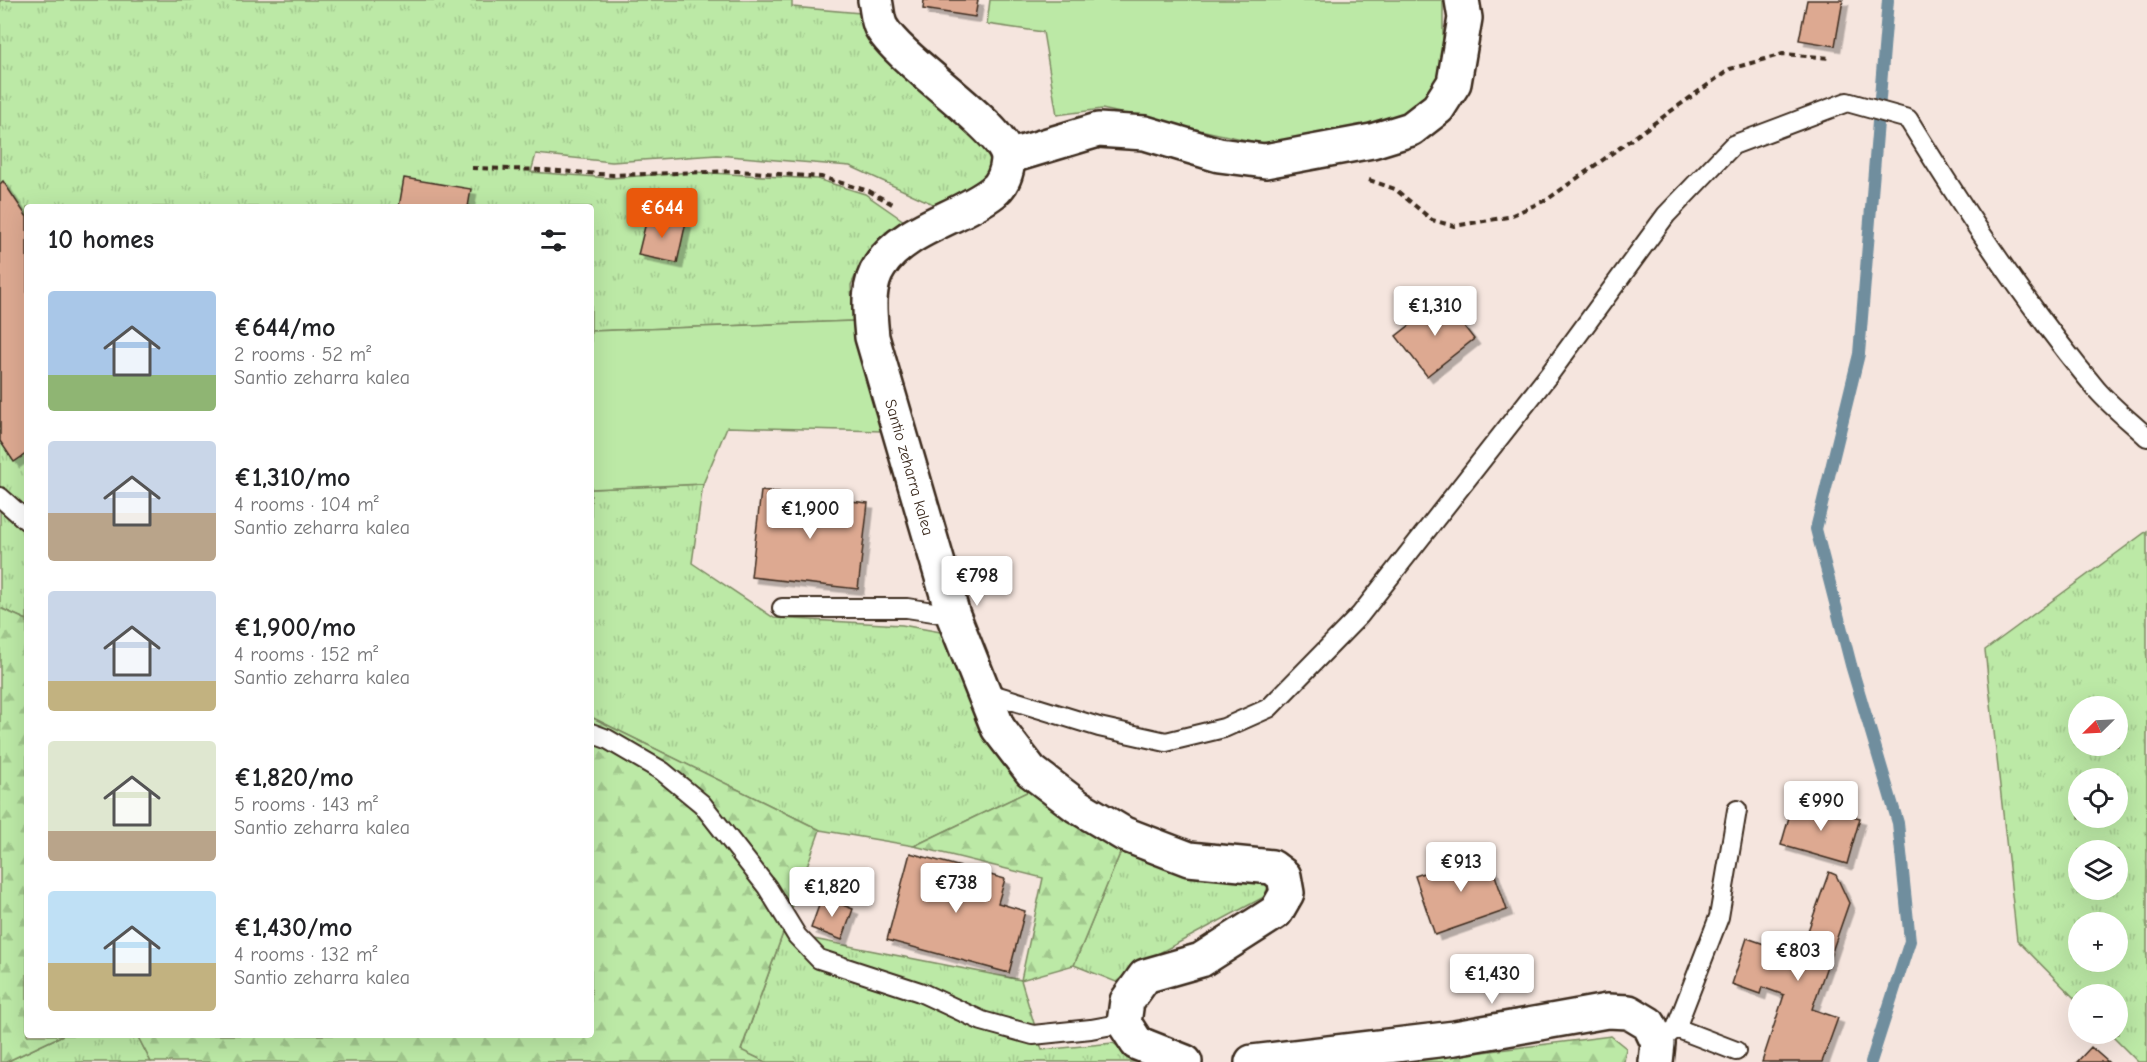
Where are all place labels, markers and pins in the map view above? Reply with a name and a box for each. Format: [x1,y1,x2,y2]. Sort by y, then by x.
pin: €644 [626,188,698,239]
pin: €1,310 [1386,286,1484,337]
pin: €1,900 [761,489,859,540]
pin: €798 [941,556,1013,607]
pin: €990 [1785,781,1857,832]
pin: €913 [1425,842,1497,893]
pin: €738 [920,863,992,914]
pin: €1,820 [783,867,881,918]
pin: €803 [1762,931,1834,982]
pin: €1,430 [1443,954,1541,1005]

